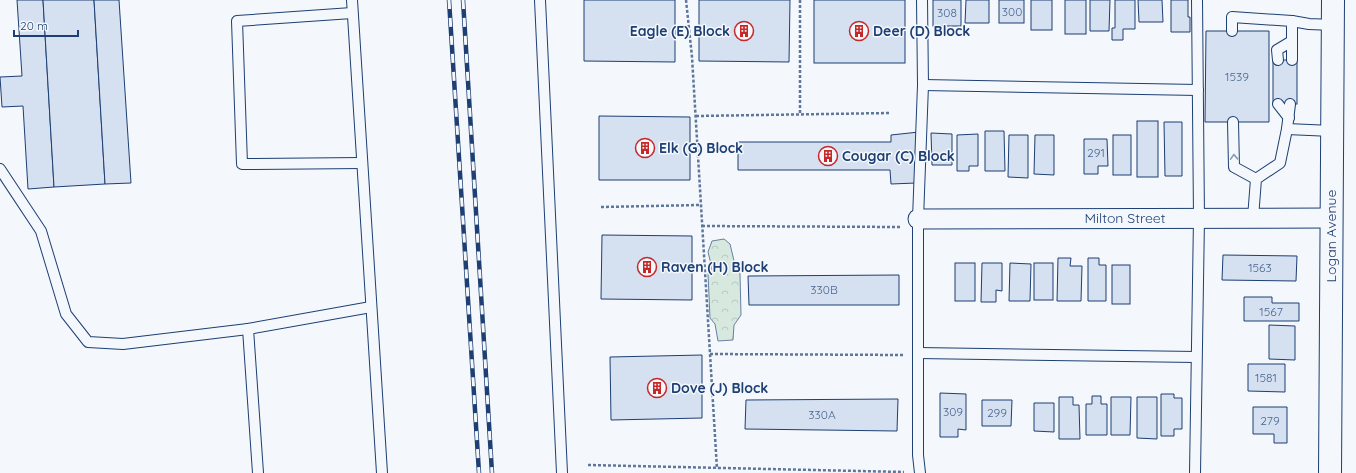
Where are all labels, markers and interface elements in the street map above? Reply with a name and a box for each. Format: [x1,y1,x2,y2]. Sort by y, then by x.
house number: 300 [1002,4,1022,19]
house number: 308 [937,5,957,20]
scale bar [14,12,78,38]
text: 20 m [20,18,48,33]
building icon: Eagle (E) Block [733,20,755,42]
building icon: Deer (D) Block [848,20,870,42]
place label: Eagle (E) Block [630,22,730,40]
place label: Deer (D) Block [873,22,970,40]
house number: 1539 [1225,69,1249,84]
building icon: Elk (G) Block [634,137,656,159]
place label: Elk (G) Block [659,139,743,157]
building icon: Cougar (C) Block [817,145,839,167]
house number: 291 [1087,145,1105,160]
place label: Cougar (C) Block [842,147,955,165]
one-way arrow [1229,154,1238,160]
street label: Logan Avenue [1322,189,1340,282]
street label: Milton Street [1084,209,1166,227]
building icon: Raven (H) Block [636,256,658,278]
place label: Raven (H) Block [661,258,768,276]
house number: 1563 [1248,260,1272,275]
house number: 330B [810,282,838,297]
house number: 1567 [1259,304,1283,319]
house number: 1581 [1255,370,1277,385]
building icon: Dove (J) Block [646,377,668,399]
place label: Dove (J) Block [671,379,768,397]
house number: 309 [943,404,963,419]
house number: 299 [987,405,1007,420]
house number: 330A [808,407,836,422]
house number: 279 [1260,413,1280,428]

